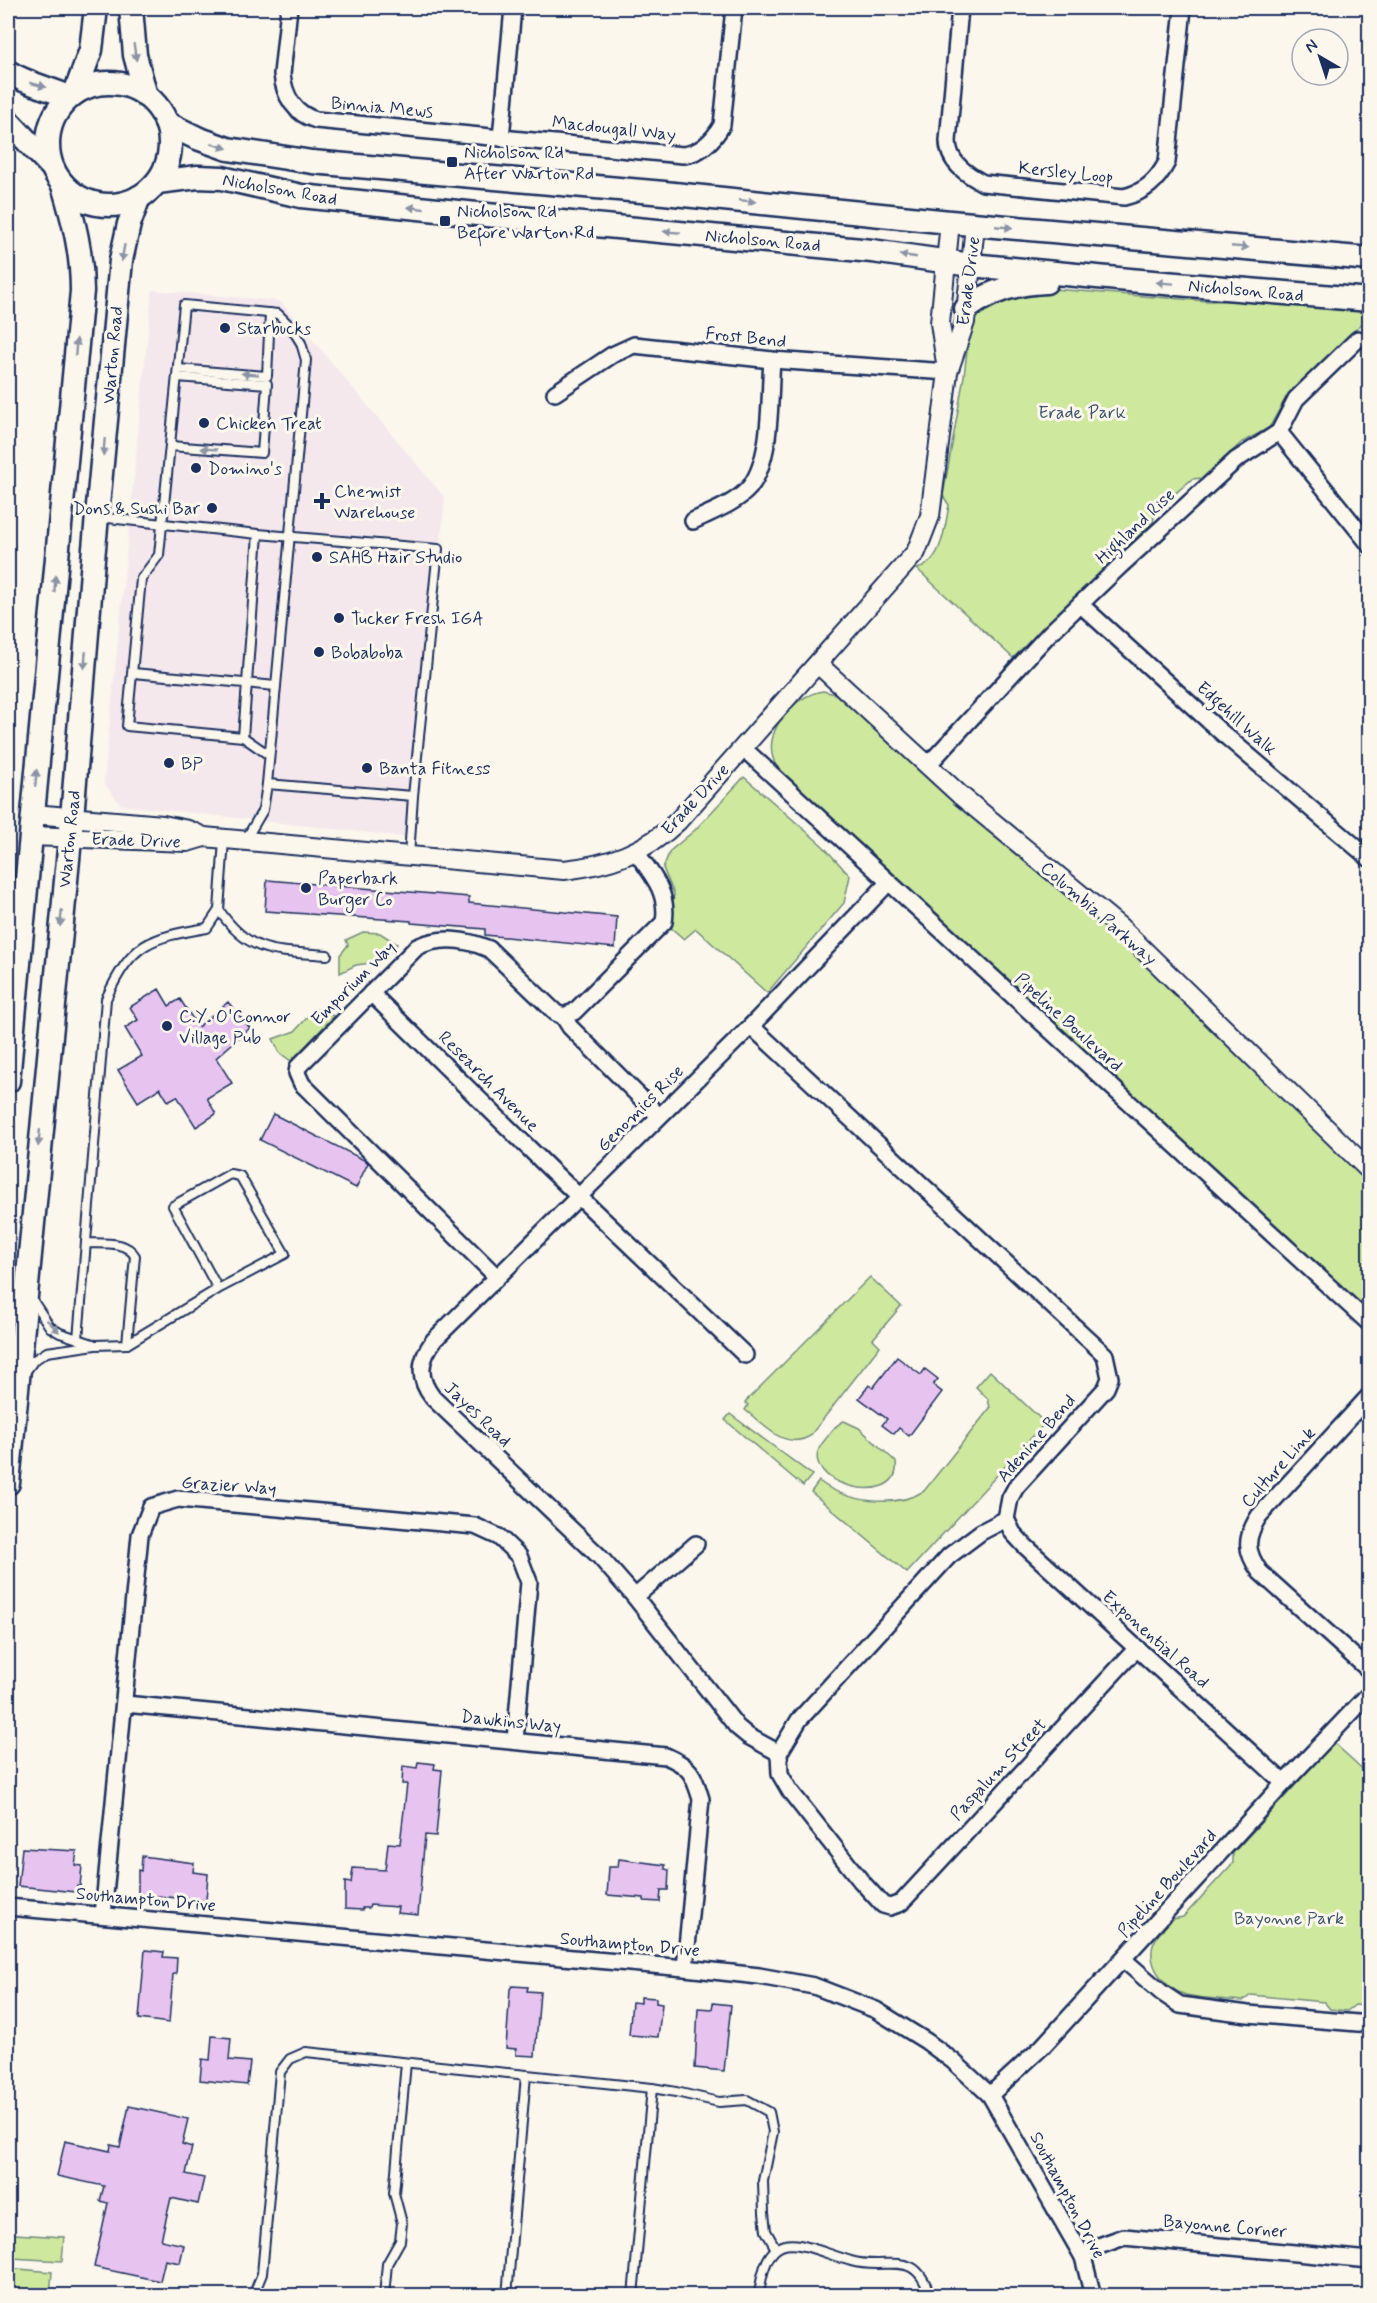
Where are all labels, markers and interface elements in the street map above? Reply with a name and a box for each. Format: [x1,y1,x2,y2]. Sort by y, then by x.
north arrow [1290,27,1350,87]
text: N [1301,35,1322,58]
one-way arrow [130,43,139,62]
one-way arrow [29,81,47,91]
street label: Binnia Mews [330,92,434,124]
street label: Macdougall Way [551,111,677,147]
place label: Nicholson Rd After Warton Rd [464,141,594,186]
one-way arrow [210,142,228,152]
marker: Nicholson Rd After Warton Rd [445,155,459,169]
street label: Kersley Loop [1017,156,1115,190]
street label: Nicholson Road [221,168,339,212]
one-way arrow [738,196,757,206]
place label: Nicholson Rd Before Warton Rd [457,200,594,247]
one-way arrow [406,203,425,213]
marker: Nicholson Rd Before Warton Rd [438,214,452,228]
one-way arrow [995,222,1014,232]
street label: Nicholson Road [704,224,822,258]
one-way arrow [663,227,682,237]
street label: Erade Drive [952,235,986,327]
one-way arrow [1231,243,1250,252]
one-way arrow [118,244,127,263]
one-way arrow [899,251,918,260]
street label: Nicholson Road [1187,274,1305,308]
one-way arrow [1155,278,1174,288]
street label: Warton Road [97,305,129,405]
place label: Starbucks [237,317,311,341]
marker: Starbucks [218,321,232,335]
street label: Frost Bend [704,322,787,354]
one-way arrow [71,337,81,356]
one-way arrow [240,369,259,379]
park label: Erade Park [1038,401,1126,425]
place label: Chicken Treat [216,412,322,436]
marker: Chicken Treat [197,416,211,430]
one-way arrow [99,438,109,457]
one-way arrow [200,444,219,454]
place label: Domino's [208,457,282,481]
marker: Domino's [189,461,203,475]
place label: Chemist Warehouse [334,480,415,525]
street label: Highland Rise [1091,484,1182,571]
marker: Chemist Warehouse [315,494,329,508]
place label: Dons & Sushi Bar [73,497,201,521]
marker: Dons & Sushi Bar [205,501,219,515]
place label: SAHB Hair Studio [329,546,462,570]
marker: SAHB Hair Studio [310,550,324,564]
one-way arrow [50,574,60,593]
place label: Tucker Fresh IGA [351,607,484,631]
marker: Tucker Fresh IGA [332,611,346,625]
place label: Bobaboba [331,641,403,665]
marker: Bobaboba [312,645,326,659]
one-way arrow [80,650,90,669]
street label: Edgehill Walk [1190,676,1282,763]
place label: BP [181,752,203,776]
marker: BP [162,756,176,770]
place label: Banta Fitness [379,757,491,781]
street label: Erade Drive [656,759,735,841]
marker: Banta Fitness [360,761,374,775]
one-way arrow [31,768,41,787]
street label: Warton Road [53,789,87,889]
street label: Erade Drive [91,827,181,855]
street label: Columbia Parkway [1035,856,1162,971]
place label: Paperbark Burger Co [318,867,398,913]
marker: Paperbark Burger Co [299,881,313,895]
one-way arrow [56,908,66,927]
street label: Emporium Way [306,936,401,1031]
street label: Pipeline Boulevard [1009,968,1128,1078]
place label: C.Y. O'Connor Village Pub [179,1005,291,1050]
marker: C.Y. O'Connor Village Pub [160,1019,174,1033]
street label: Research Avenue [433,1026,544,1138]
street label: Genomics Rise [592,1060,690,1158]
one-way arrow [35,1128,44,1147]
one-way arrow [45,1319,60,1333]
street label: Jayes Road [438,1377,516,1453]
street label: Adenine Bend [992,1390,1082,1488]
street label: Culture Link [1236,1422,1321,1513]
street label: Grazier Way [181,1471,277,1501]
street label: Exponential Road [1097,1585,1214,1694]
street label: Dawkins Way [460,1705,562,1739]
street label: Paspalum Street [945,1713,1052,1826]
street label: Pipeline Boulevard [1113,1824,1223,1943]
street label: Southampton Drive [75,1882,217,1918]
park label: Bayonne Park [1234,1907,1344,1931]
street label: Southampton Drive [559,1927,701,1963]
street label: Southampton Drive [1024,2128,1111,2263]
street label: Bayonne Corner [1162,2210,1288,2244]

